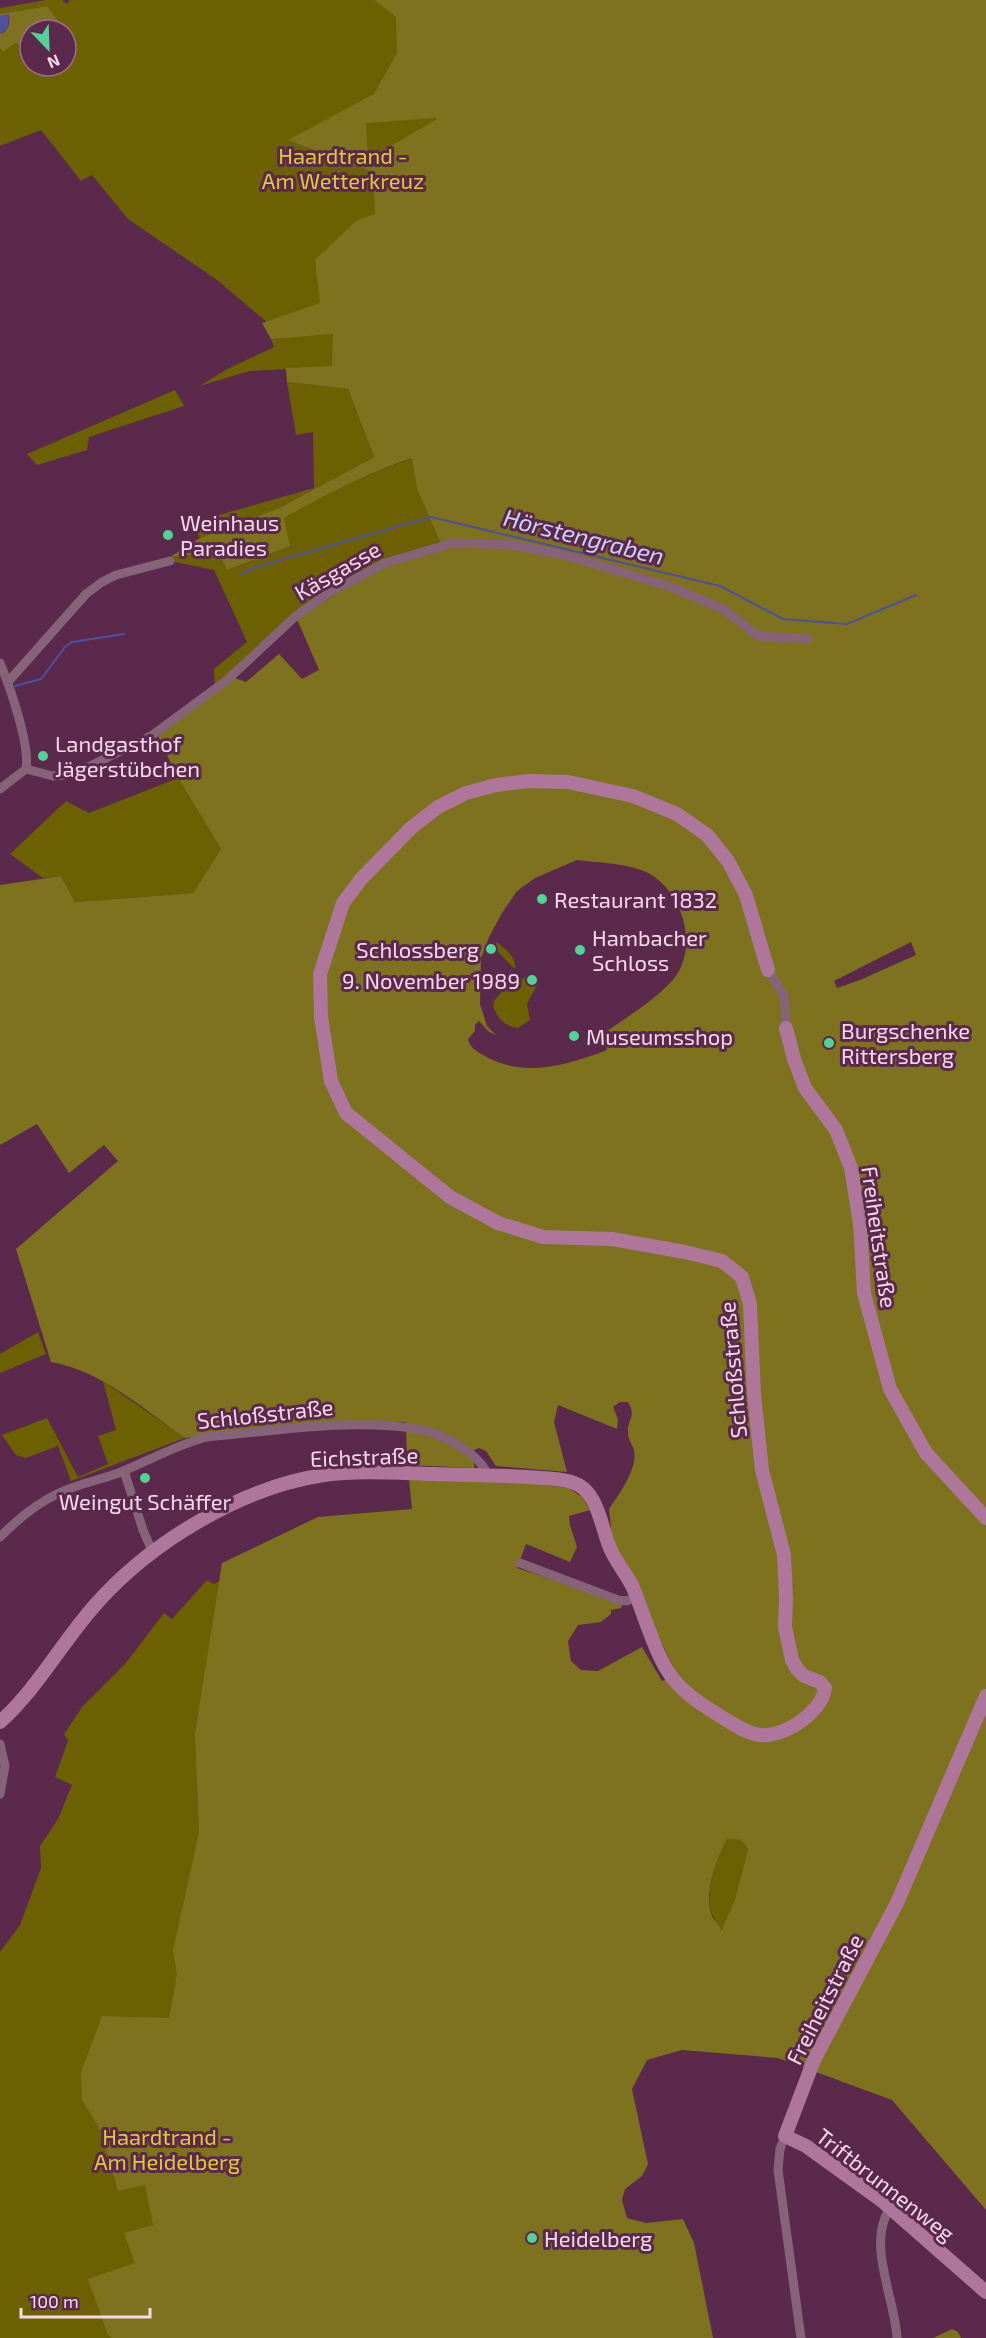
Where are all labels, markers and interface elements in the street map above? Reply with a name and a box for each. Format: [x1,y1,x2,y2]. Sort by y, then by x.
north arrow [18,18,78,78]
text: N [45,51,63,73]
park label: Haardtrand - Am Wetterkreuz [262,142,424,193]
water label: Hörstengraben [501,502,667,570]
place label: Weinhaus Paradies [180,509,279,560]
marker: Weinhaus Paradies [161,528,175,542]
street label: Käsgasse [290,535,384,605]
place label: Landgasthof Jägerstübchen [55,730,200,781]
marker: Landgasthof Jägerstübchen [36,749,50,763]
place label: Restaurant 1832 [554,886,717,912]
marker: Restaurant 1832 [535,892,549,906]
place label: Hambacher Schloss [592,924,707,975]
place label: Schlossberg [356,936,479,962]
marker: Schlossberg [484,942,498,956]
marker: Hambacher Schloss [573,943,587,957]
place label: 9. November 1989 [342,967,520,993]
marker: 9. November 1989 [525,973,539,987]
place label: Burgschenke Rittersberg [841,1017,970,1068]
place label: Museumsshop [586,1023,733,1049]
marker: Museumsshop [567,1029,581,1043]
marker: Burgschenke Rittersberg [822,1036,836,1050]
street label: Freiheitstraße [857,1164,903,1310]
street label: Schloßstraße [713,1301,751,1439]
street label: Schloßstraße [196,1393,334,1433]
street label: Eichstraße [309,1441,419,1471]
marker: Weingut Schäffer [138,1471,152,1485]
place label: Weingut Schäffer [59,1488,232,1514]
street label: Freiheitstraße [780,1929,868,2069]
street label: Triftbrunnenweg [812,2122,960,2246]
park label: Haardtrand - Am Heidelberg [94,2123,240,2174]
place label: Heidelberg [544,2225,652,2251]
marker: Heidelberg [525,2231,539,2245]
scale bar [21,2281,150,2319]
text: 100 m [30,2290,79,2312]

